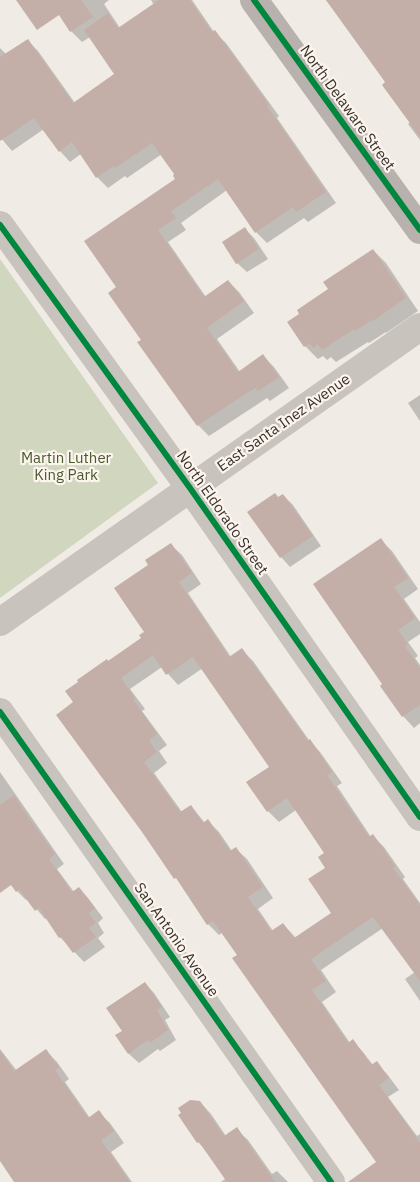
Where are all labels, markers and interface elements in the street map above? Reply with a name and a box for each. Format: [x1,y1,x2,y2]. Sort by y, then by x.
street label: North Delaware Street [296,42,398,174]
street label: East Santa Inez Avenue [214,370,354,476]
street label: North Eldorado Street [172,448,272,578]
park label: Martin Luther King Park [21,450,111,485]
street label: San Antonio Avenue [130,880,222,1000]

